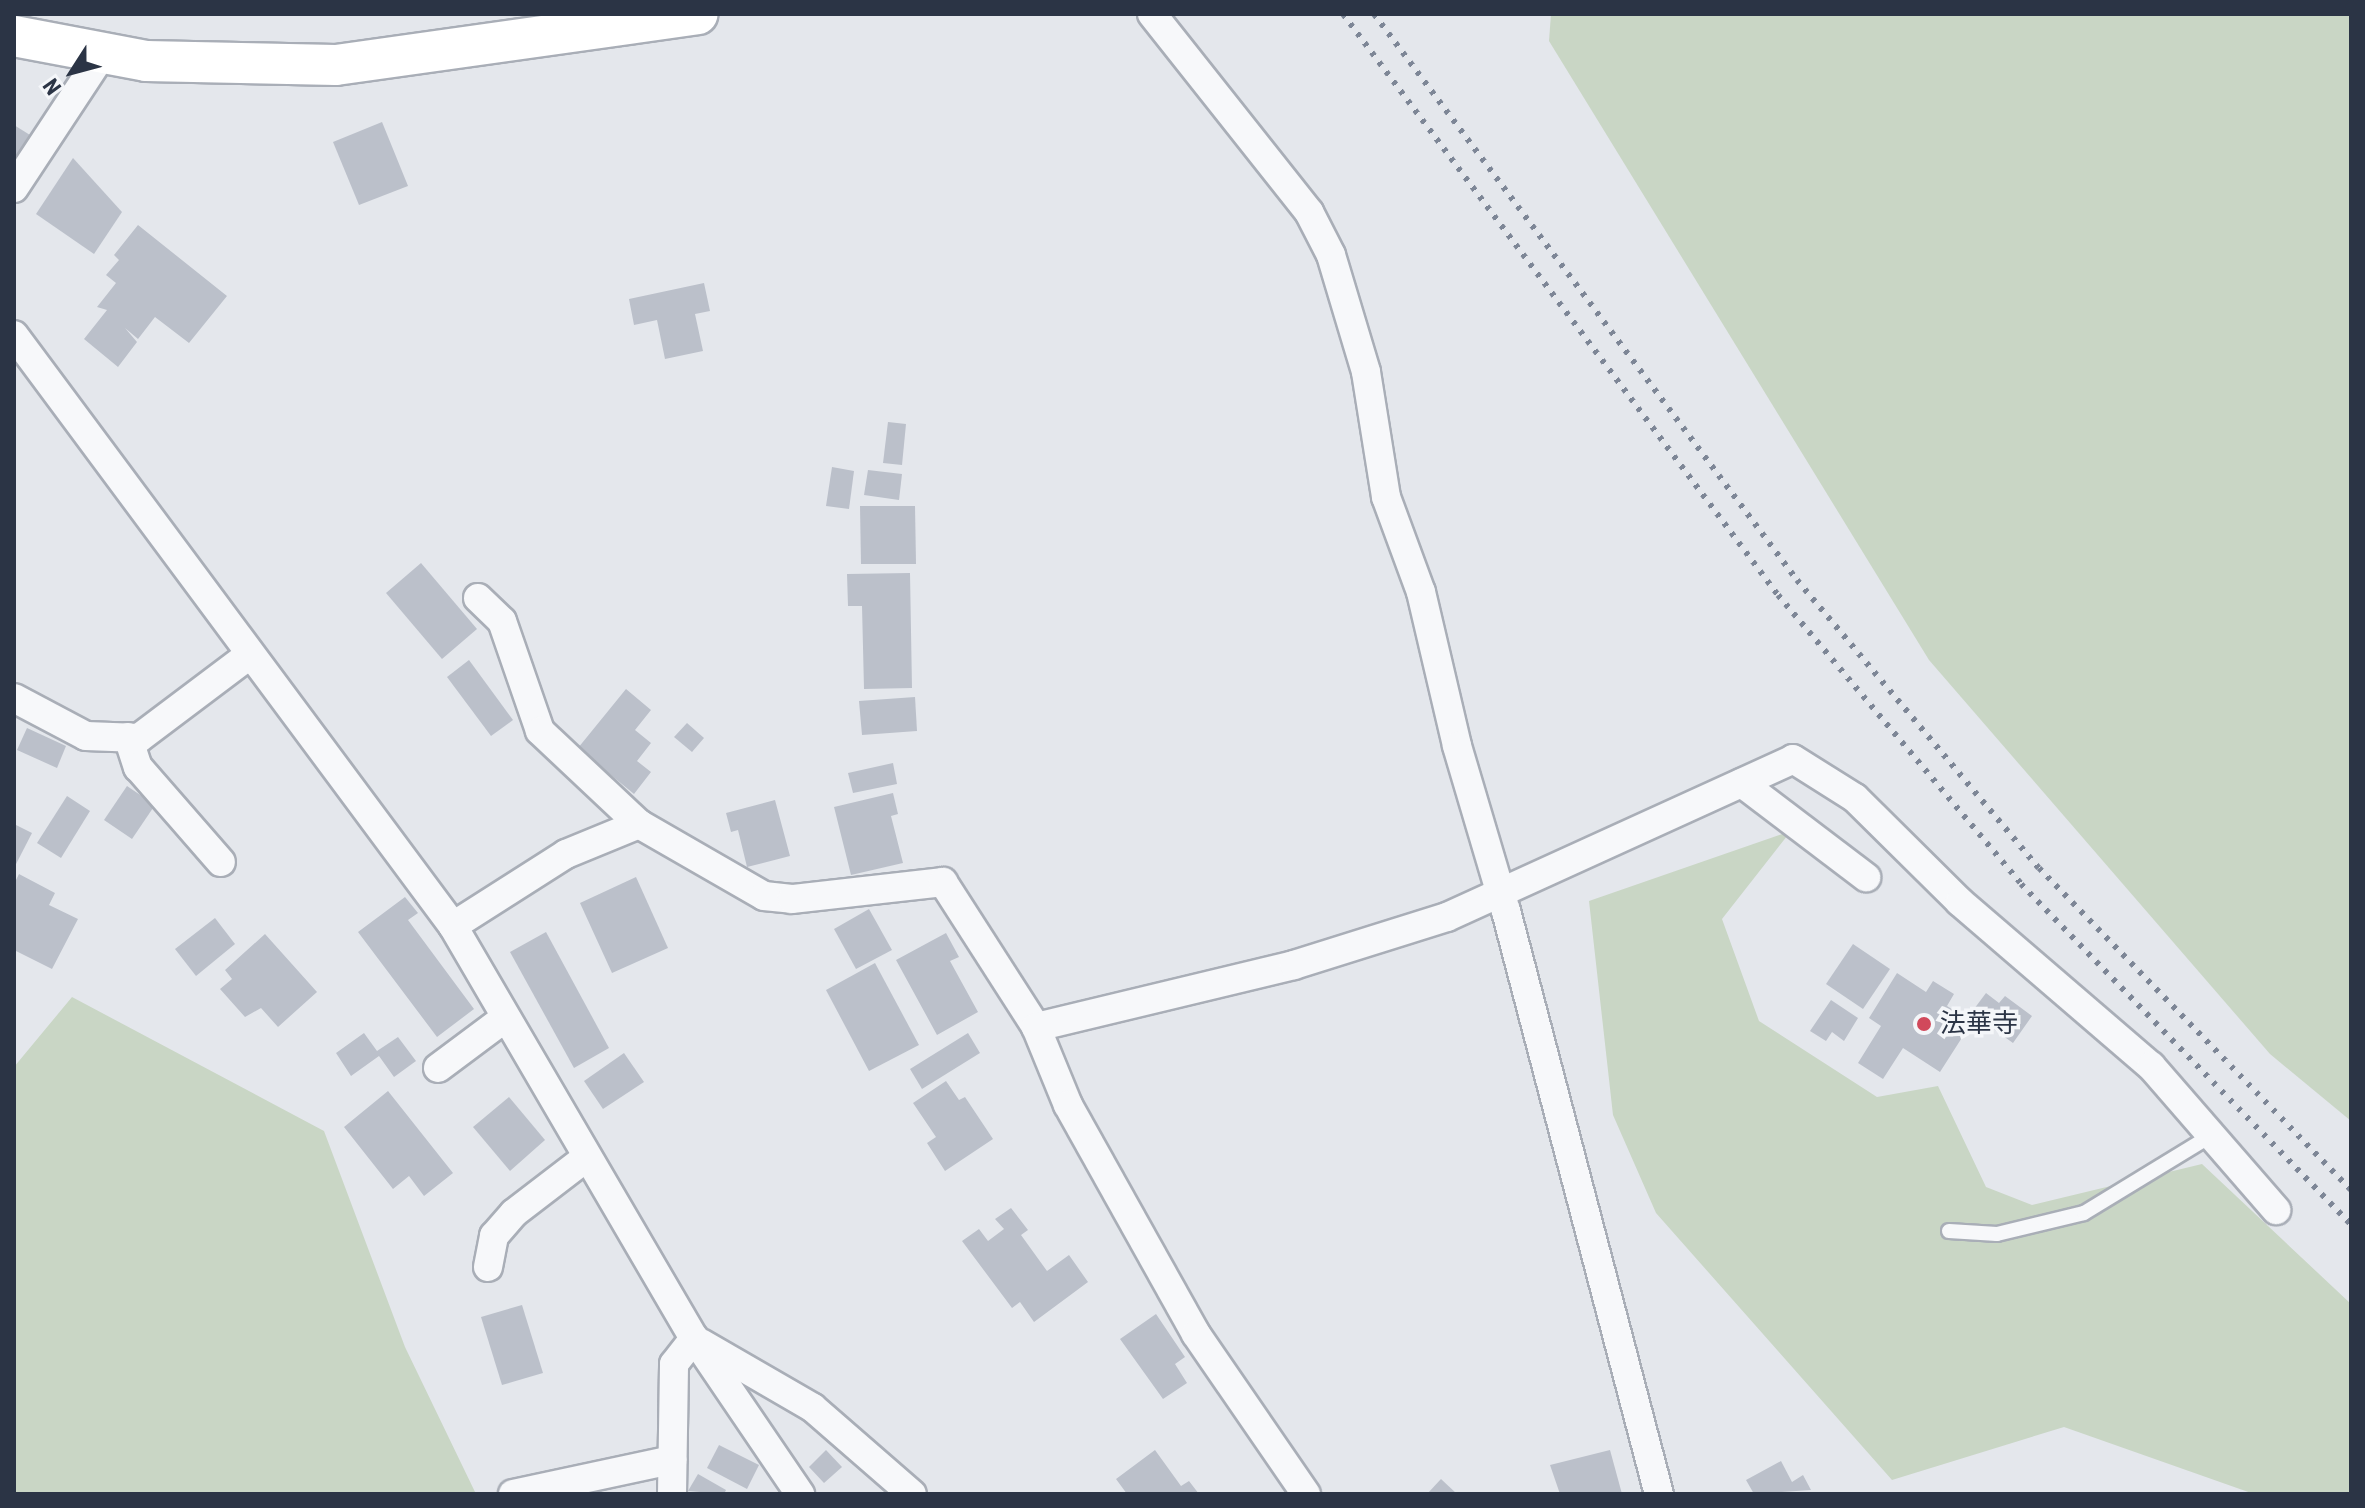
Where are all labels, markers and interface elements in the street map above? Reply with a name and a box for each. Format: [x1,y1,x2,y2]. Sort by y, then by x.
north arrow [32,32,112,112]
text: N [38,74,66,99]
place label: 法華寺 [1940,1008,2018,1040]
marker: 法華寺 [1915,1015,1933,1033]

